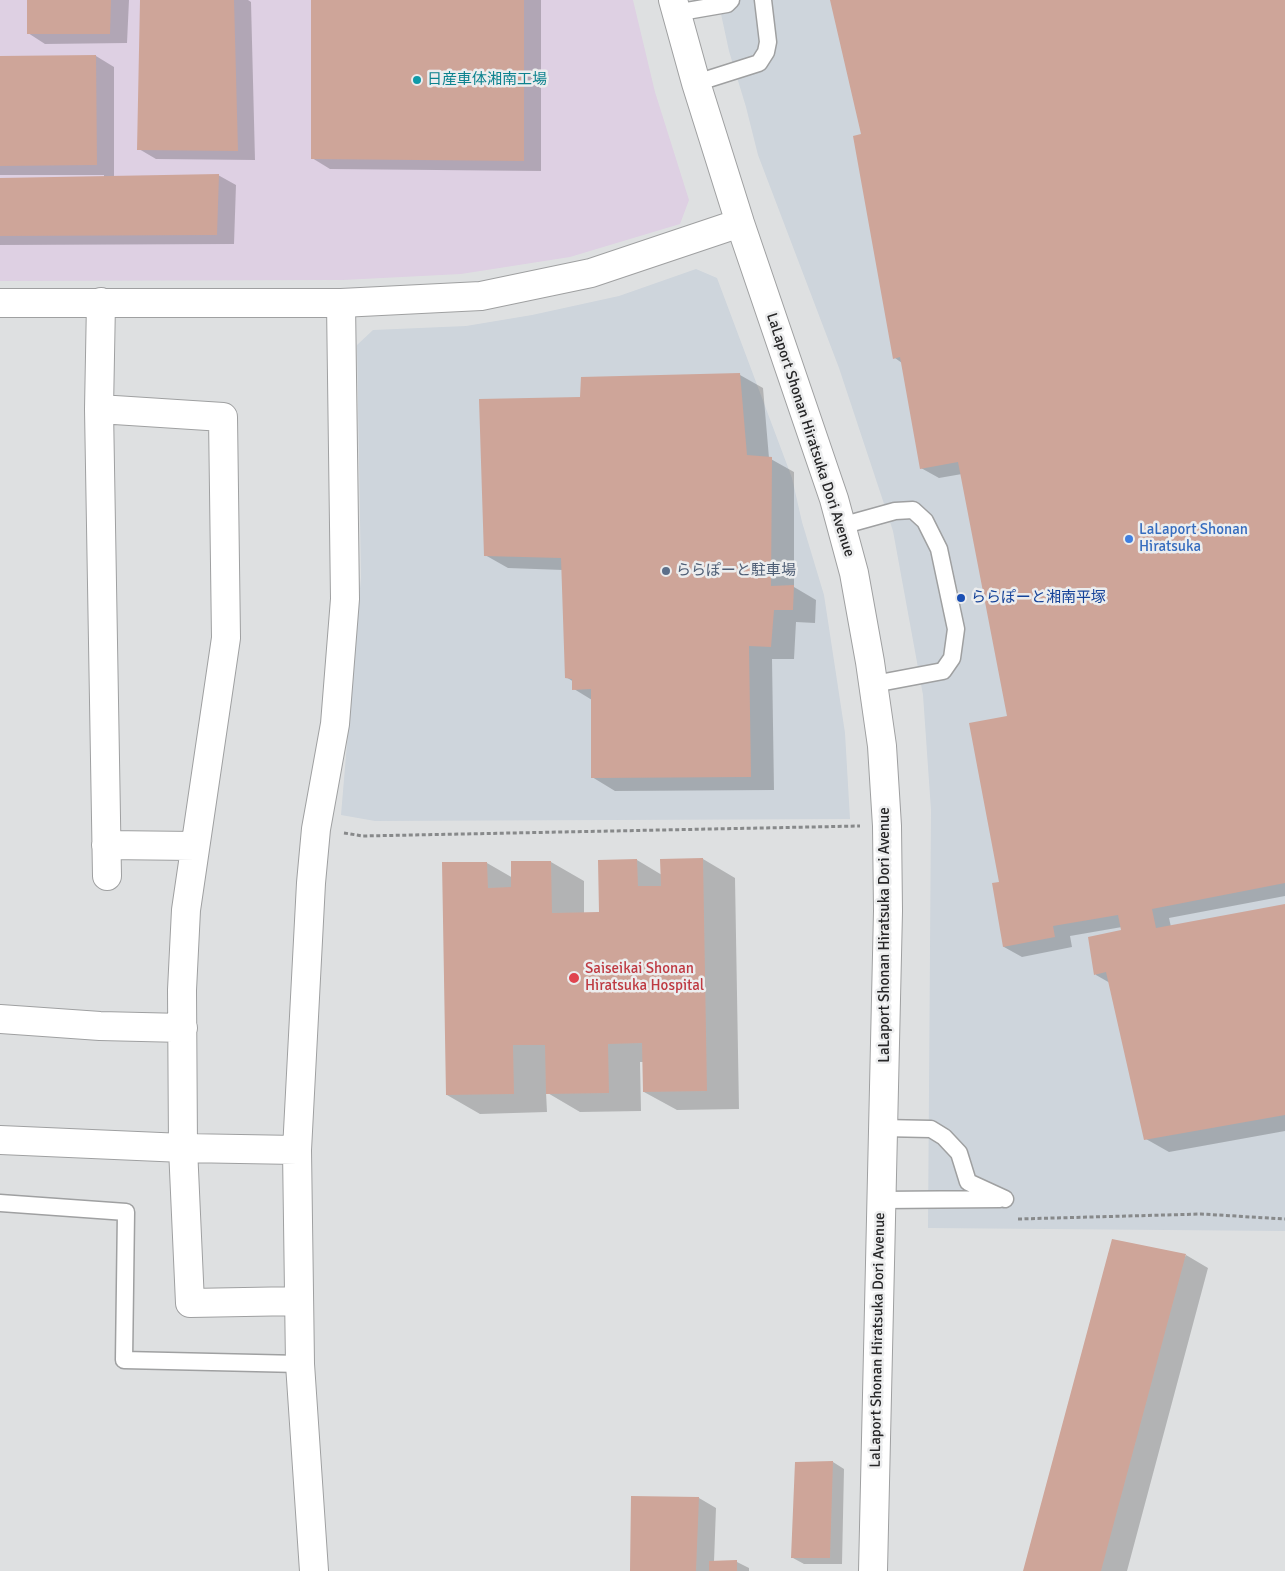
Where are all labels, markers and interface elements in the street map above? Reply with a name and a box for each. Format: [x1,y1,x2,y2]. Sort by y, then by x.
place label: 日産車体湘南工場 [427,71,547,89]
marker: 日産車体湘南工場 [411,74,423,86]
street label: LaLaport Shonan Hiratsuka Dori Avenue [762,311,858,559]
place label: LaLaport Shonan Hiratsuka [1139,521,1248,556]
marker: LaLaport Shonan Hiratsuka [1123,533,1135,545]
place label: ららぽーと駐車場 [676,562,796,580]
marker: ららぽーと駐車場 [660,565,672,577]
place label: ららぽーと湘南平塚 [971,589,1106,607]
marker: ららぽーと湘南平塚 [955,592,967,604]
street label: LaLaport Shonan Hiratsuka Dori Avenue [876,807,894,1063]
place label: Saiseikai Shonan Hiratsuka Hospital [585,960,704,995]
marker: Saiseikai Shonan Hiratsuka Hospital [567,971,581,985]
street label: LaLaport Shonan Hiratsuka Dori Avenue [867,1212,889,1468]

